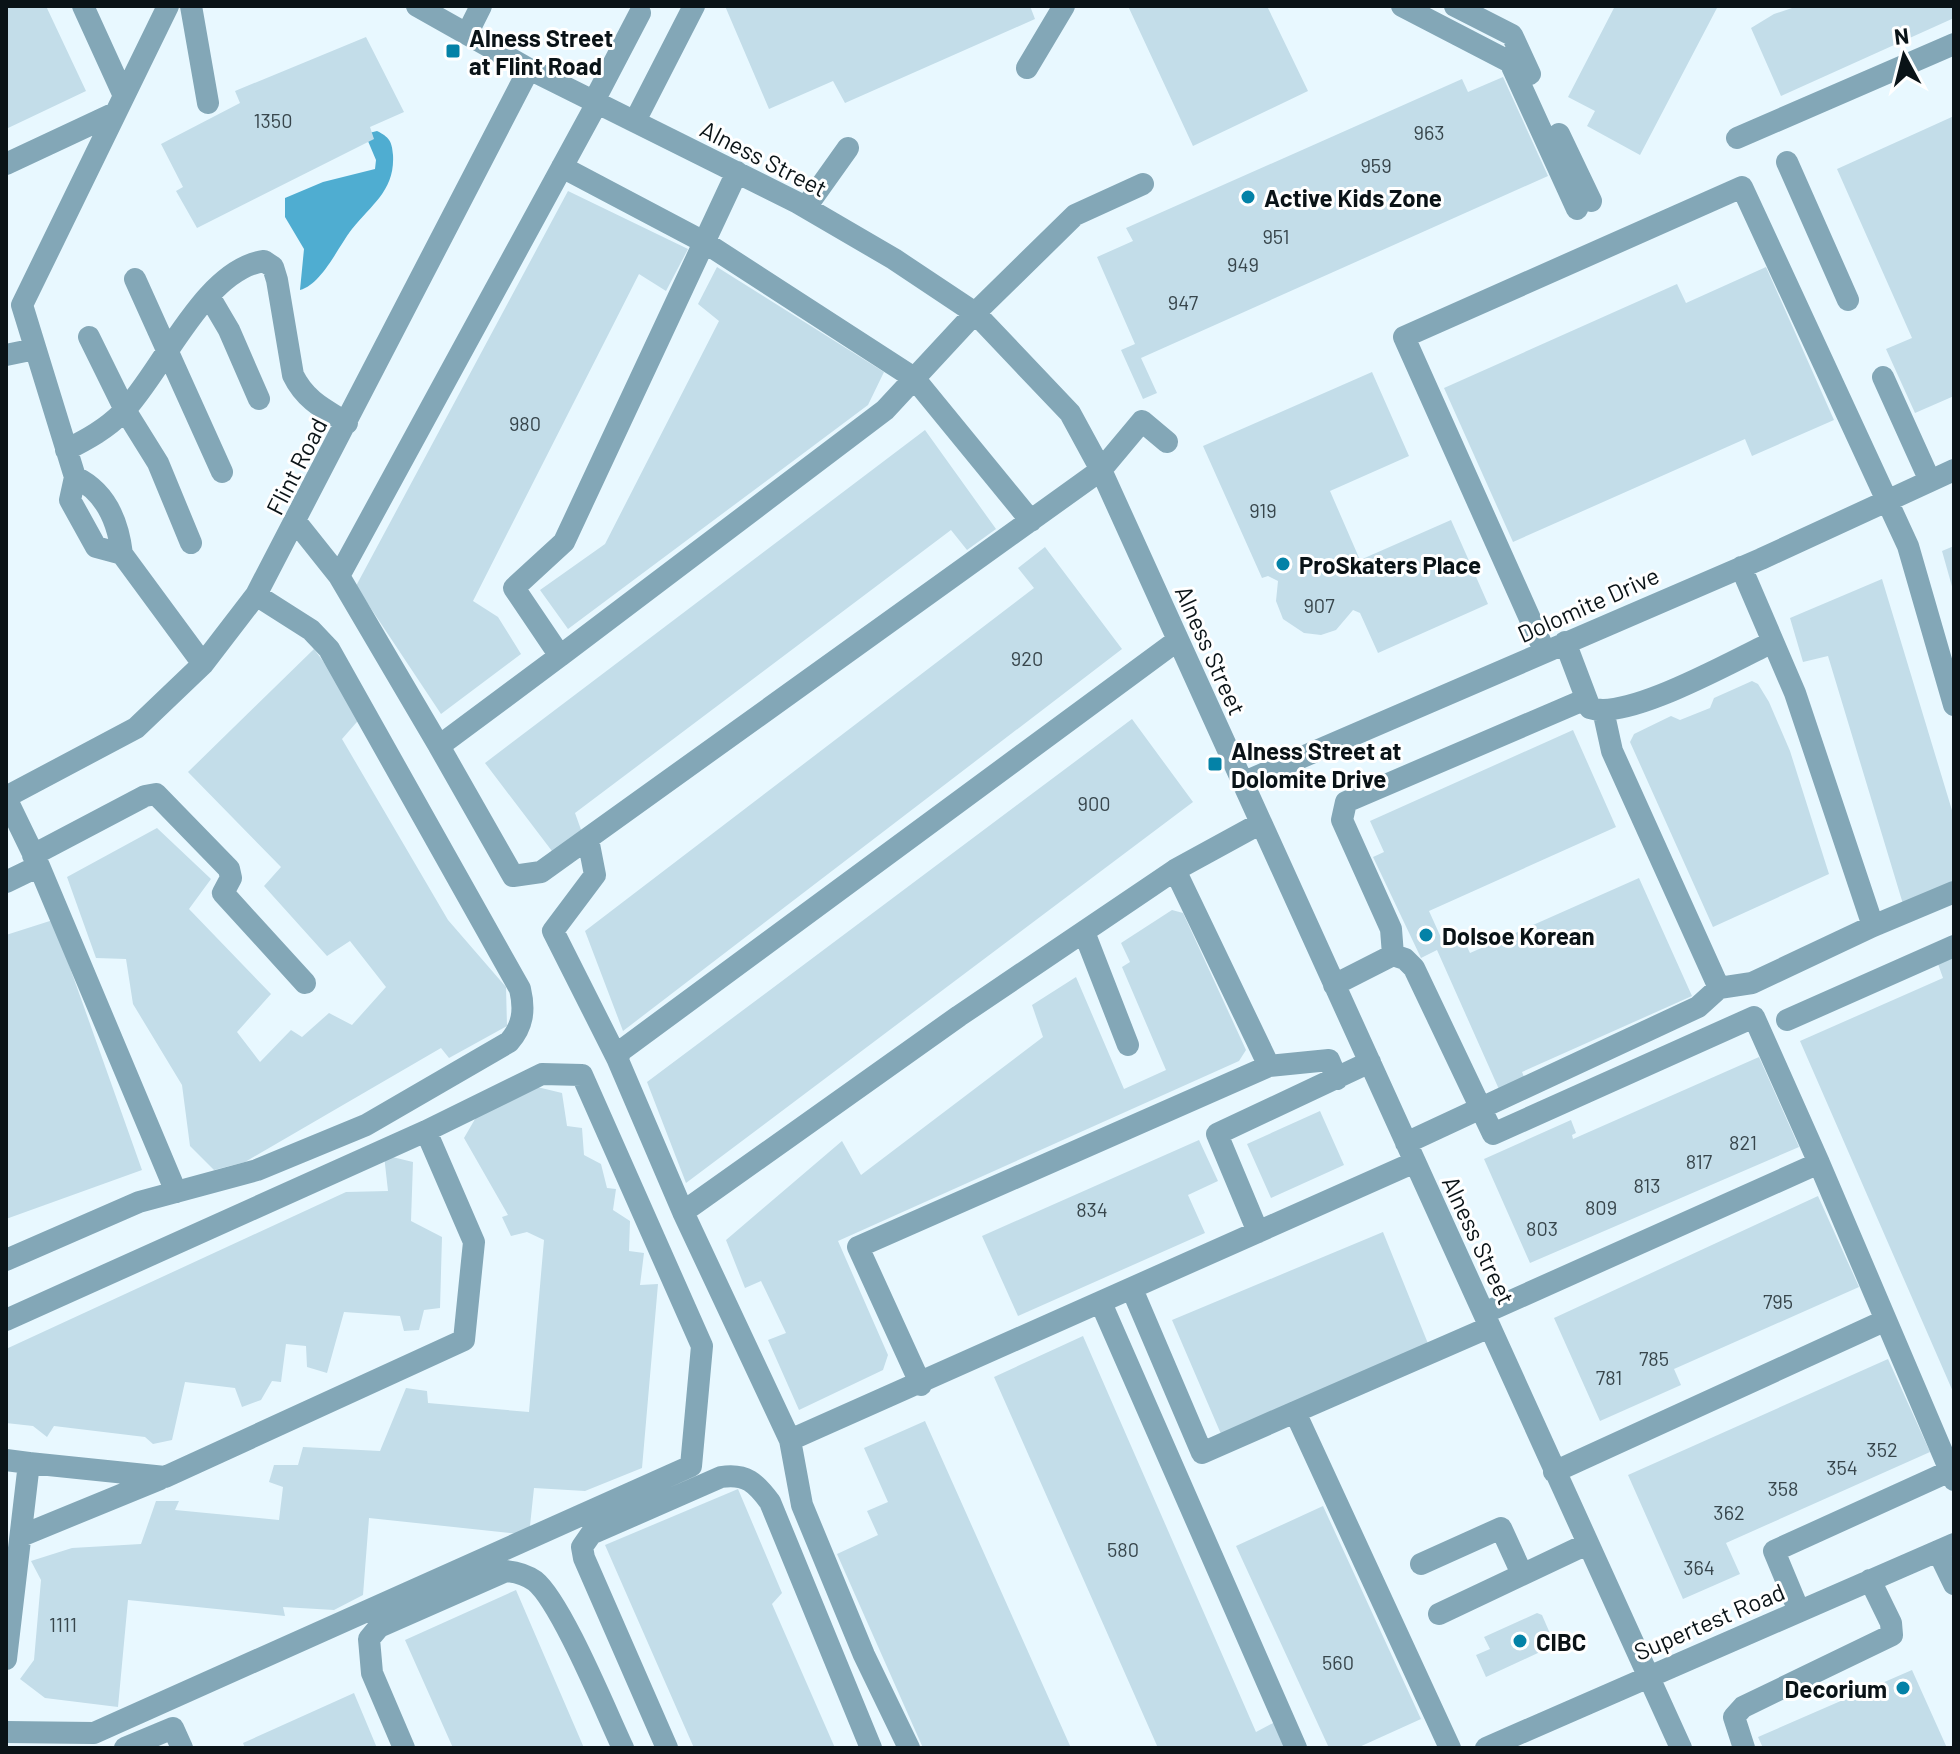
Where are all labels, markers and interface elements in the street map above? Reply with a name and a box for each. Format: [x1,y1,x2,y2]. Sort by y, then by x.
north arrow [1864,16,1944,96]
text: N [1893,21,1910,49]
place label: Alness Street at Flint Road [469,23,613,80]
marker: Alness Street at Flint Road [444,42,462,60]
house number: 1350 [254,108,292,132]
street label: Alness Street [696,114,832,202]
house number: 963 [1413,120,1445,144]
house number: 959 [1360,153,1392,177]
place label: Active Kids Zone [1264,183,1442,212]
marker: Active Kids Zone [1239,188,1257,206]
house number: 951 [1262,224,1290,248]
house number: 949 [1227,252,1259,276]
house number: 947 [1168,290,1199,314]
house number: 980 [509,411,541,435]
street label: Flint Road [259,413,333,519]
house number: 919 [1249,498,1277,522]
place label: ProSkaters Place [1299,550,1481,579]
marker: ProSkaters Place [1274,555,1292,573]
street label: Dolomite Drive [1513,560,1663,648]
street label: Alness Street [1170,581,1252,719]
house number: 907 [1303,593,1335,617]
house number: 920 [1011,646,1043,670]
place label: Alness Street at Dolomite Drive [1231,736,1401,793]
marker: Alness Street at Dolomite Drive [1206,755,1224,773]
house number: 900 [1077,791,1111,815]
place label: Dolsoe Korean [1442,921,1595,950]
marker: Dolsoe Korean [1417,926,1435,944]
house number: 821 [1729,1130,1757,1154]
house number: 817 [1686,1149,1713,1173]
street label: Alness Street [1437,1171,1521,1309]
house number: 813 [1633,1173,1661,1197]
house number: 809 [1585,1195,1617,1219]
house number: 834 [1076,1197,1108,1221]
house number: 803 [1526,1216,1558,1240]
house number: 795 [1763,1289,1793,1313]
house number: 785 [1639,1346,1669,1370]
house number: 781 [1596,1365,1622,1389]
house number: 352 [1866,1437,1898,1461]
house number: 354 [1826,1455,1858,1479]
house number: 358 [1768,1476,1799,1500]
house number: 362 [1713,1500,1745,1524]
house number: 580 [1107,1537,1139,1561]
house number: 364 [1683,1555,1715,1579]
street label: Supertest Road [1629,1576,1789,1666]
house number: 1111 [49,1612,77,1636]
place label: CIBC [1536,1627,1586,1656]
marker: CIBC [1511,1632,1529,1650]
house number: 560 [1322,1650,1354,1674]
place label: Decorium [1785,1674,1887,1703]
marker: Decorium [1894,1679,1912,1697]

